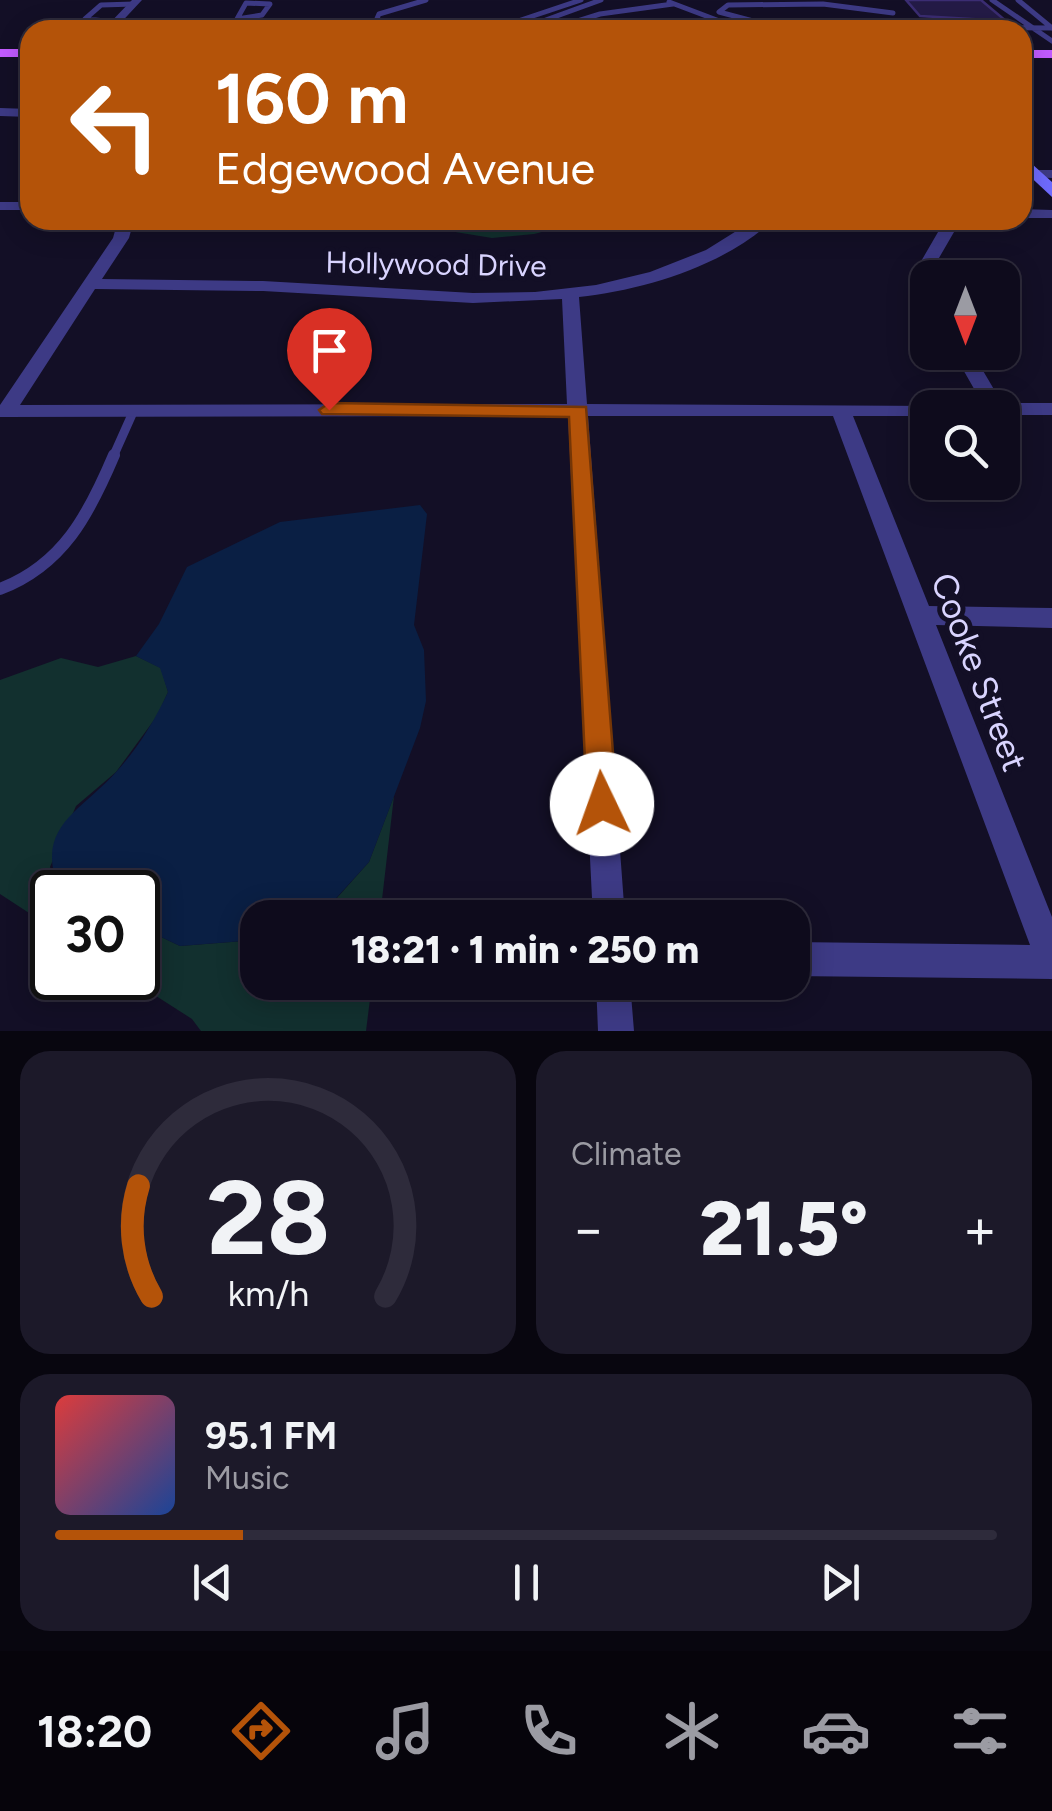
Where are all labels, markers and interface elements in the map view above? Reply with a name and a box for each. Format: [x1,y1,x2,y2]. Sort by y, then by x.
text: 160 m [215,56,408,141]
icon: left [50,60,180,190]
text: Edgewood Avenue [215,141,595,195]
street label: Hollywood Drive [325,244,547,284]
north arrow [910,260,1020,370]
map controls [910,260,1020,500]
pin [287,308,372,411]
icon: arrive [302,323,357,378]
button: search [910,390,1020,500]
street label: Cooke Street [922,567,1036,777]
position arrow [550,752,654,856]
speed limit sign: 30 [30,870,160,1000]
text: 18:21 · 1 min · 250 m [351,927,699,973]
text: Climate [571,1135,682,1173]
text: 28 [206,1155,330,1280]
text: 21.5° [700,1184,868,1274]
text: − [571,1196,605,1262]
text: + [963,1196,997,1262]
text: km/h [227,1272,309,1315]
text: 95.1 FM [205,1413,337,1459]
text: Music [205,1459,290,1497]
icon: previous [185,1555,240,1610]
icon: pause [499,1555,554,1610]
icon: next [813,1555,868,1610]
icon: directions [226,1696,296,1766]
icon: music [370,1696,440,1766]
icon: phone [514,1696,584,1766]
icon: climate [657,1696,727,1766]
icon: car [801,1696,871,1766]
icon: filters [945,1696,1015,1766]
text: 18:20 [37,1704,152,1758]

